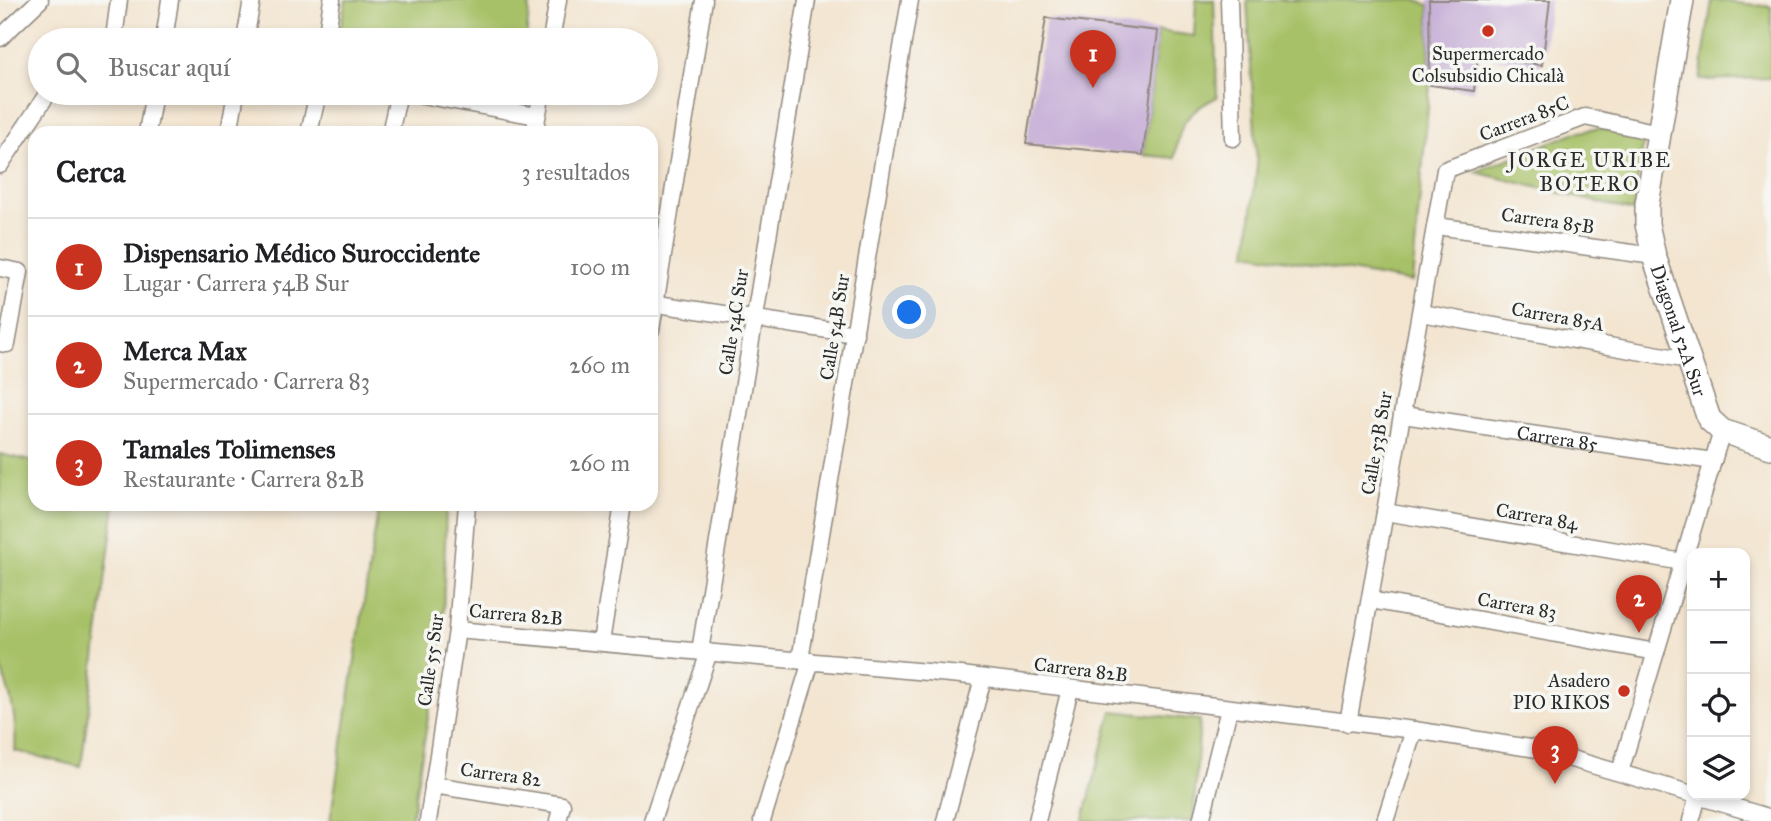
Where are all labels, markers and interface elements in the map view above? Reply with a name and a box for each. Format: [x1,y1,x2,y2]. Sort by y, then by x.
marker: Supermercado Colsubsidio Chicalà [1480,23,1496,39]
search box [28,28,658,105]
pin: 1 [1070,30,1116,88]
place label: Supermercado Colsubsidio Chicalà [1412,42,1565,87]
icon: search [52,48,90,86]
text: Buscar aquí [108,51,230,83]
street label: Carrera 85C [1476,91,1572,146]
district label: JORGE URIBE BOTERO [1506,147,1672,197]
text: Cerca [56,154,125,190]
text: 3 resultados [521,158,630,186]
street label: Carrera 85B [1500,203,1596,238]
text: Dispensario Médico Suroccidente [123,237,480,269]
text: 1 [74,253,84,281]
text: 100 m [570,253,630,281]
street label: Diagonal 52A Sur [1646,261,1712,400]
street label: Calle 54C Sur [714,266,753,377]
text: Lugar · Carrera 54B Sur [123,269,349,297]
street label: Calle 54B Sur [815,272,854,382]
your location [892,295,926,329]
street label: Carrera 85A [1510,297,1606,336]
text: Merca Max [123,335,247,367]
text: 2 [73,351,85,379]
text: 260 m [569,351,630,379]
text: Supermercado · Carrera 83 [123,367,370,395]
street label: Calle 53B Sur [1356,389,1397,497]
street label: Carrera 85 [1515,421,1599,456]
text: Tamales Tolimenses [123,433,335,465]
text: 3 [74,449,84,477]
text: 260 m [569,449,630,477]
text: Restaurante · Carrera 82B [123,465,365,493]
street label: Carrera 84 [1494,498,1580,535]
map controls [1687,548,1750,800]
button: + [1687,548,1750,611]
pin: 2 [1616,575,1662,633]
street label: Carrera 83 [1476,587,1558,624]
street label: Carrera 82B [468,599,564,630]
button: − [1687,611,1750,674]
street label: Calle 55 Sur [413,612,448,708]
street label: Carrera 82B [1033,652,1129,687]
place label: Asadero PIO RIKOS [1513,669,1610,714]
button: locate [1687,674,1750,737]
marker: Asadero PIO RIKOS [1616,683,1632,699]
pin: 3 [1532,726,1578,784]
button: layers [1687,737,1750,800]
street label: Carrera 82 [459,757,544,792]

